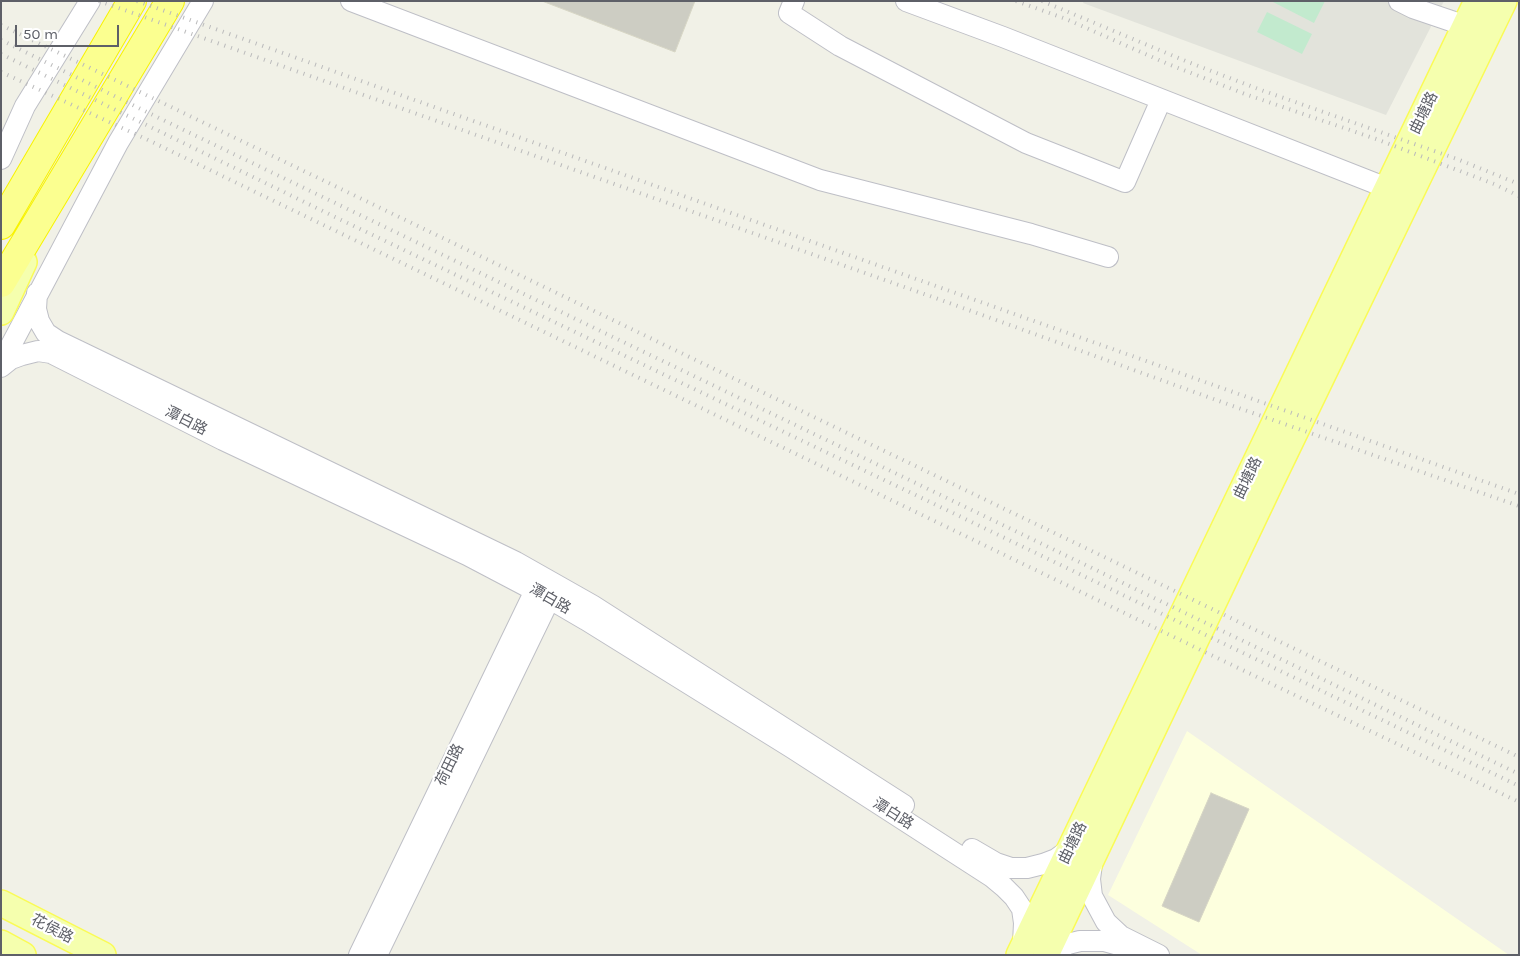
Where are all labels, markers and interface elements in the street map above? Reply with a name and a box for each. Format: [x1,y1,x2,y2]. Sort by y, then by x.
scale bar [18,15,121,47]
text: 50 m [23,25,58,43]
street label: 曲塘路 [1406,89,1442,137]
street label: 潭白路 [162,403,210,439]
street label: 曲塘路 [1230,454,1266,502]
street label: 潭白路 [526,580,574,618]
street label: 荷田路 [432,741,468,789]
street label: 潭白路 [869,794,917,834]
street label: 曲塘路 [1055,819,1091,867]
street label: 花侯路 [28,911,76,947]

